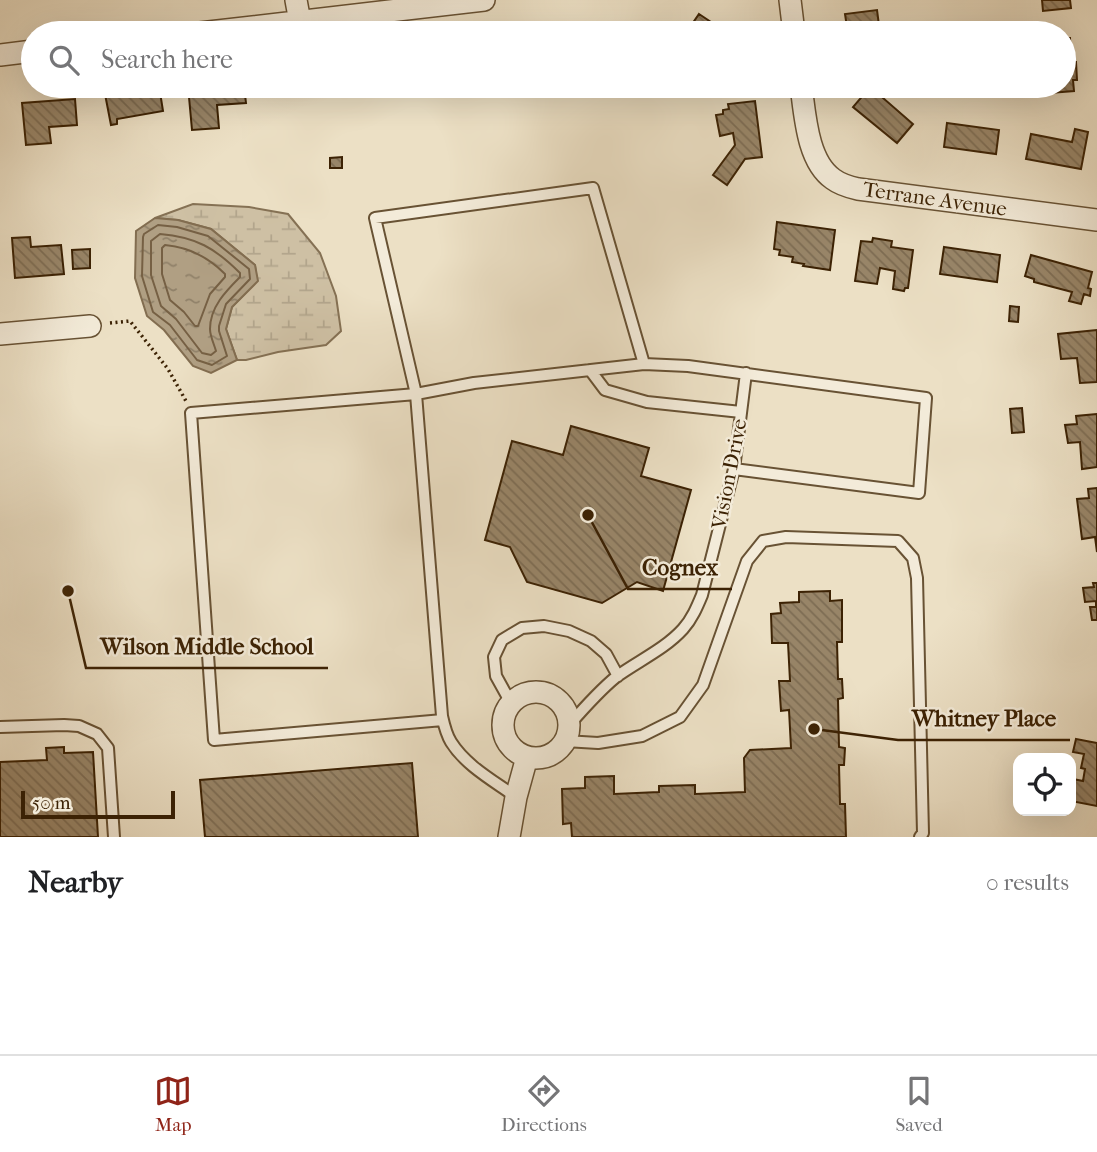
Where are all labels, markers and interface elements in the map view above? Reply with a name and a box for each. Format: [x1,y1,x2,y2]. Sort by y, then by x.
search box [21,21,1076,98]
icon: search [45,41,83,79]
text: Search here [101,44,233,75]
street label: Terrane Avenue [861,177,1009,221]
street label: Vision Drive [706,417,751,532]
callout: Cognex [628,545,732,589]
text: Cognex [642,554,719,581]
callout: Wilson Middle School [86,624,328,668]
text: Wilson Middle School [99,633,314,660]
callout: Whitney Place [898,696,1070,740]
text: Whitney Place [911,705,1057,732]
map controls [1013,753,1076,816]
button: locate [1013,753,1076,816]
scale bar [21,788,175,820]
text: 50 m [32,792,71,814]
text: Nearby [28,865,123,900]
text: 0 results [986,869,1069,896]
tab: Map [154,1072,192,1136]
tab: Directions [501,1072,587,1136]
tab: Saved [895,1072,943,1136]

